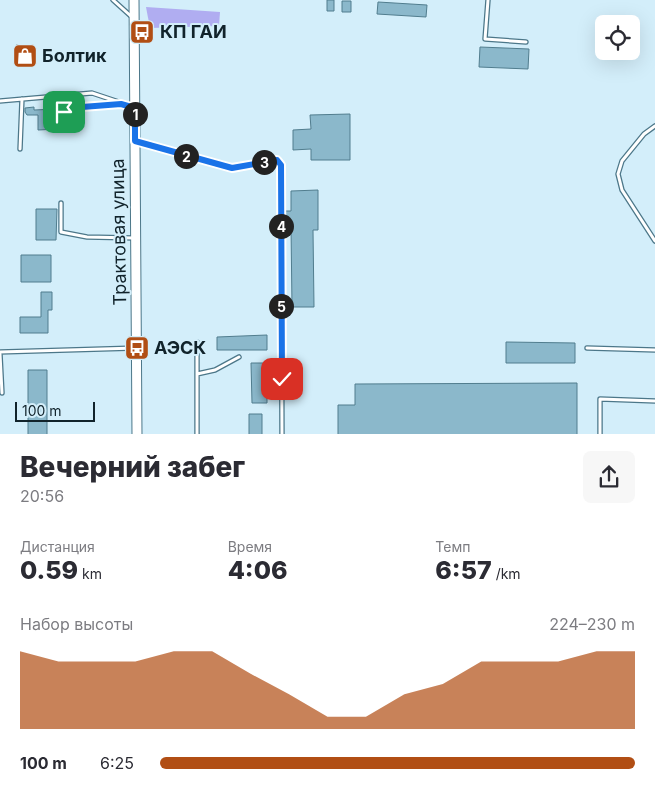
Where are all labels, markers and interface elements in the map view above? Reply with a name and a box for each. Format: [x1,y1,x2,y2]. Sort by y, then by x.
map controls [595,15,640,60]
button: locate [595,15,640,60]
bus stop icon: КП ГАИ [129,19,155,45]
place label: КП ГАИ [160,21,227,42]
shop icon: Болтик [12,43,38,69]
place label: Болтик [42,45,107,66]
pin [43,91,85,133]
icon: arrive [50,98,78,126]
pin: 1 [122,102,148,126]
text: 1 [132,106,139,123]
pin: 2 [174,144,198,168]
text: 2 [182,148,191,165]
pin: 3 [252,150,276,174]
text: 3 [260,154,269,171]
street label: Трактовая улица [107,158,130,306]
pin: 4 [268,214,294,238]
text: 4 [277,218,286,235]
pin: 5 [268,294,294,318]
text: 5 [277,298,286,315]
bus stop icon: АЭСК [124,335,150,361]
place label: АЭСК [154,337,206,358]
pin [261,358,303,400]
icon: check [268,365,296,393]
scale bar [15,400,95,423]
text: 100 m [22,402,62,419]
text: Вечерний забег [20,450,245,484]
button: share [583,451,635,503]
text: 20:56 [20,486,64,506]
text: Дистанция [20,538,95,555]
text: Время [228,538,272,555]
text: Темп [435,538,470,555]
text: 0.59 [20,555,78,585]
text: 4:06 [228,555,288,585]
text: 6:57 [435,555,492,585]
text: km [78,565,102,582]
text: /km [492,565,521,582]
text: Набор высоты [20,614,133,634]
text: 224–230 m [549,614,635,634]
text: 100 m [20,753,67,773]
text: 6:25 [100,753,134,773]

